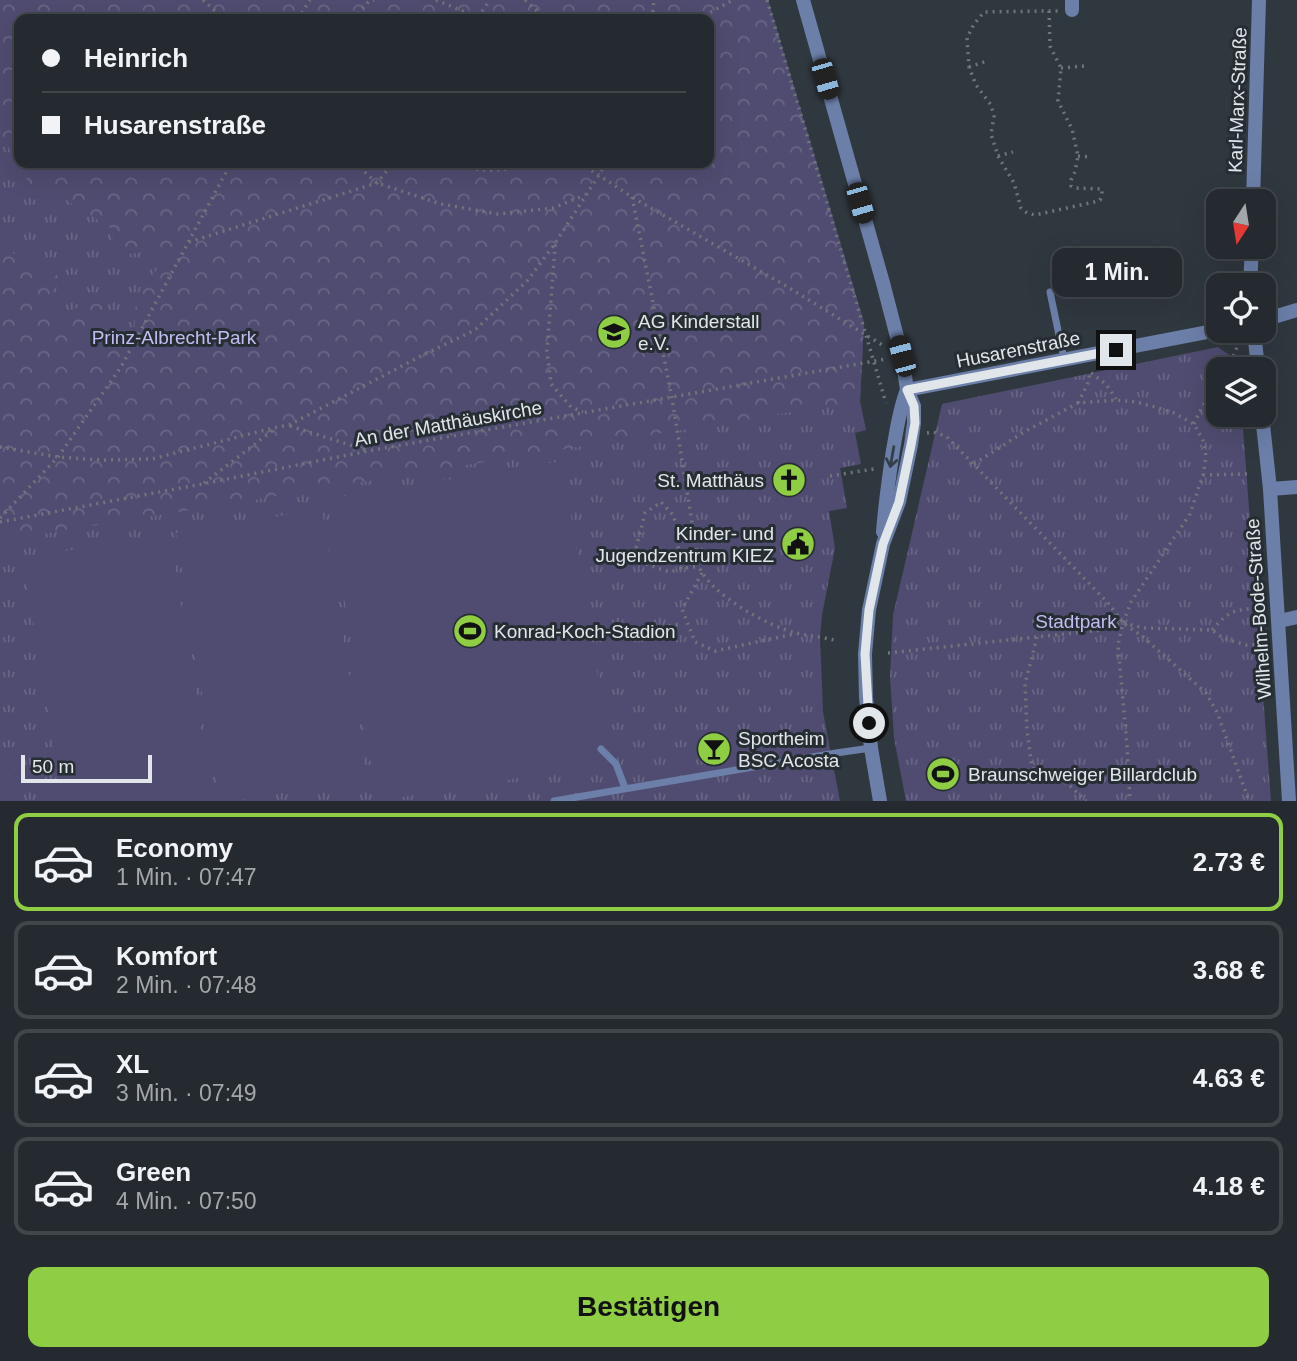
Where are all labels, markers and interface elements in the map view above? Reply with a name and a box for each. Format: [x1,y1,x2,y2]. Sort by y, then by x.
street label: Karl-Marx-Straße [1224,27,1251,173]
text: Heinrich [84,43,188,73]
car [810,56,841,102]
text: Husarenstraße [84,110,266,140]
car [845,180,876,226]
north arrow [1206,189,1276,259]
map controls [1206,189,1276,427]
callout: 1 Min. [1051,248,1181,298]
text: 1 Min. [1084,259,1150,285]
button: locate [1206,273,1276,343]
place label: AG Kinderstall e.V. [638,311,759,354]
school or university icon: AG Kinderstall e.V. [595,313,633,351]
park label: Prinz-Albrecht-Park [92,327,257,348]
street label: Husarenstraße [954,327,1082,372]
car [887,333,918,379]
route end [1100,334,1132,366]
button: layers [1206,357,1276,427]
street label: An der Matthäuskirche [353,397,544,450]
one-way arrow [885,445,898,468]
church icon: St. Matthäus [770,461,808,499]
place label: St. Matthäus [657,470,764,491]
street label: Wilhelm-Bode-Straße [1242,518,1275,700]
place label: Kinder- und Jugendzentrum KIEZ [596,523,774,566]
public building icon: Kinder- und Jugendzentrum KIEZ [779,525,817,563]
park label: Stadtpark [1035,611,1117,632]
sports icon: Konrad-Koch-Stadion [451,612,489,650]
place label: Konrad-Koch-Stadion [494,621,676,642]
route start [853,707,885,739]
place label: Sportheim BSC Acosta [738,728,840,771]
bar icon: Sportheim BSC Acosta [695,730,733,768]
scale bar [21,752,152,784]
sports icon: Braunschweiger Billardclub [924,755,962,793]
text: 50 m [32,756,74,777]
place label: Braunschweiger Billardclub [968,764,1197,785]
icon: car [32,831,95,894]
text: Economy [116,833,233,863]
text: 2.73 € [1193,847,1265,877]
text: 1 Min. · 07:47 [116,864,257,890]
icon: car [32,939,95,1002]
text: Komfort [116,941,217,971]
text: 3.68 € [1193,955,1265,985]
text: 2 Min. · 07:48 [116,972,257,998]
icon: car [32,1047,95,1110]
text: XL [116,1049,149,1079]
text: 4.63 € [1193,1063,1265,1093]
text: 3 Min. · 07:49 [116,1080,257,1106]
icon: car [32,1155,95,1218]
text: Green [116,1157,191,1187]
text: 4.18 € [1193,1171,1265,1201]
text: 4 Min. · 07:50 [116,1188,257,1214]
button: Bestätigen [28,1267,1269,1347]

